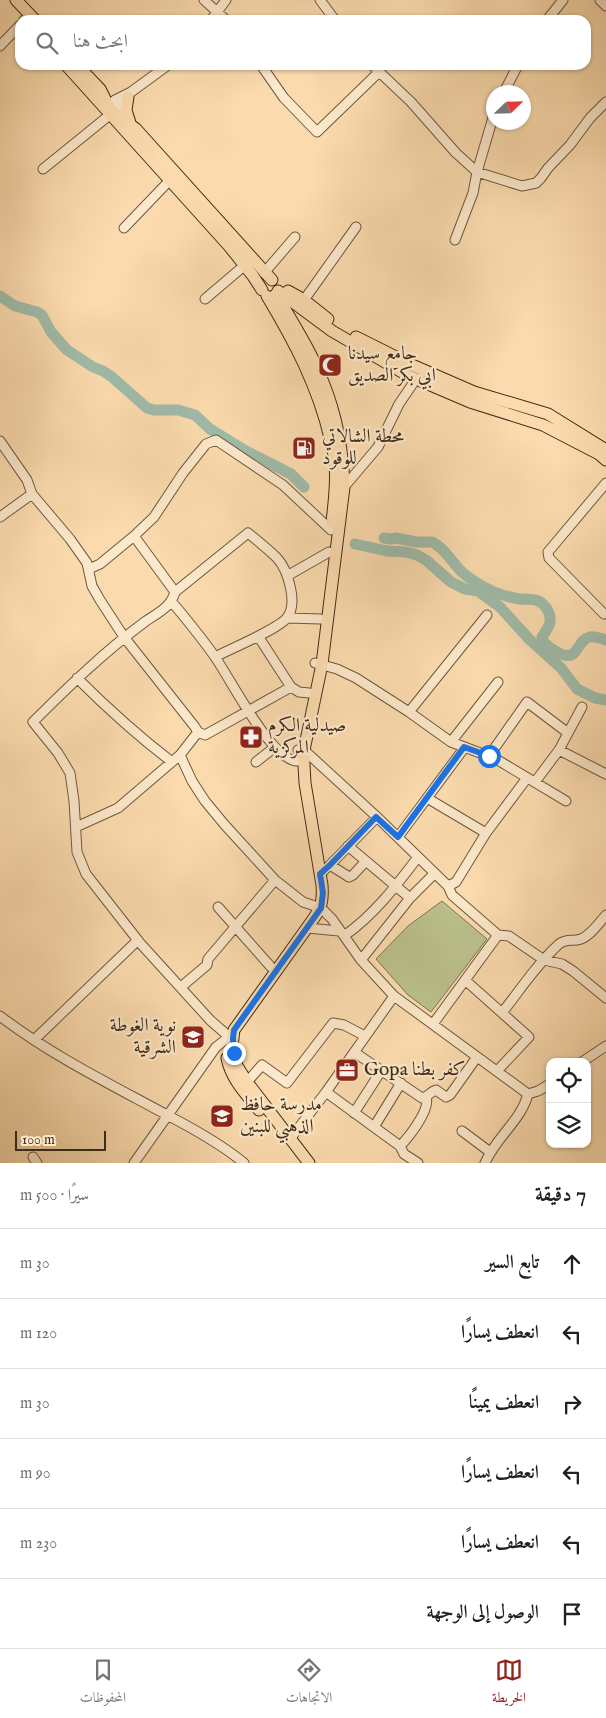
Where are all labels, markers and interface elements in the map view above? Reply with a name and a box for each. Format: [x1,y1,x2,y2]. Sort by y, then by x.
search box [15,15,591,70]
icon: search [33,29,61,57]
text: ابحث هنا [73,30,128,54]
north arrow [486,85,531,130]
place label: جامع سيدنا ابي بكر الصديق [348,342,436,390]
mosque icon: جامع سيدنا ابي بكر الصديق [317,352,343,378]
place label: محطة الشالاتي للوقود [322,425,405,471]
fuel station icon: محطة الشالاتي للوقود [291,435,317,461]
place label: صيدلية الكرم المركزية [268,714,346,760]
pharmacy icon: صيدلية الكرم المركزية [238,724,264,750]
route start [478,745,501,768]
place label: نوية الغوطة الشرقية [110,1014,176,1060]
school or university icon: نوية الغوطة الشرقية [180,1024,206,1050]
route end [223,1042,246,1065]
office icon: Gopa كفر بطنا [334,1057,360,1083]
place label: Gopa كفر بطنا [364,1058,465,1082]
map controls [546,1058,591,1148]
button: locate [546,1058,591,1103]
place label: مدرسة حافظ الذهبي للبنين [240,1093,322,1144]
school or university icon: مدرسة حافظ الذهبي للبنين [209,1103,235,1129]
button: layers [546,1103,591,1148]
scale bar [15,1128,106,1151]
text: 100 m [22,1131,55,1149]
text: 7 دقيقة [535,1182,586,1209]
text: سيرًا · 500 m [20,1186,89,1206]
icon: ahead [558,1250,586,1278]
text: تابع السير [485,1251,539,1275]
text: 30 m [20,1254,50,1274]
icon: left [558,1320,586,1348]
text: انعطف يسارًا [461,1321,539,1345]
text: 120 m [20,1324,57,1344]
icon: right [558,1390,586,1418]
text: انعطف يمينًا [469,1391,539,1415]
text: 30 m [20,1394,50,1414]
icon: left [558,1460,586,1488]
text: انعطف يسارًا [461,1461,539,1485]
text: 90 m [20,1464,51,1484]
icon: left [558,1530,586,1558]
text: انعطف يسارًا [461,1531,539,1555]
text: 230 m [20,1534,57,1554]
icon: arrive [558,1600,586,1628]
text: الوصول إلى الوجهة [427,1601,539,1625]
tab: المحفوظات [80,1656,126,1711]
tab: الاتجاهات [286,1656,332,1711]
tab: الخريطة [492,1656,526,1711]

